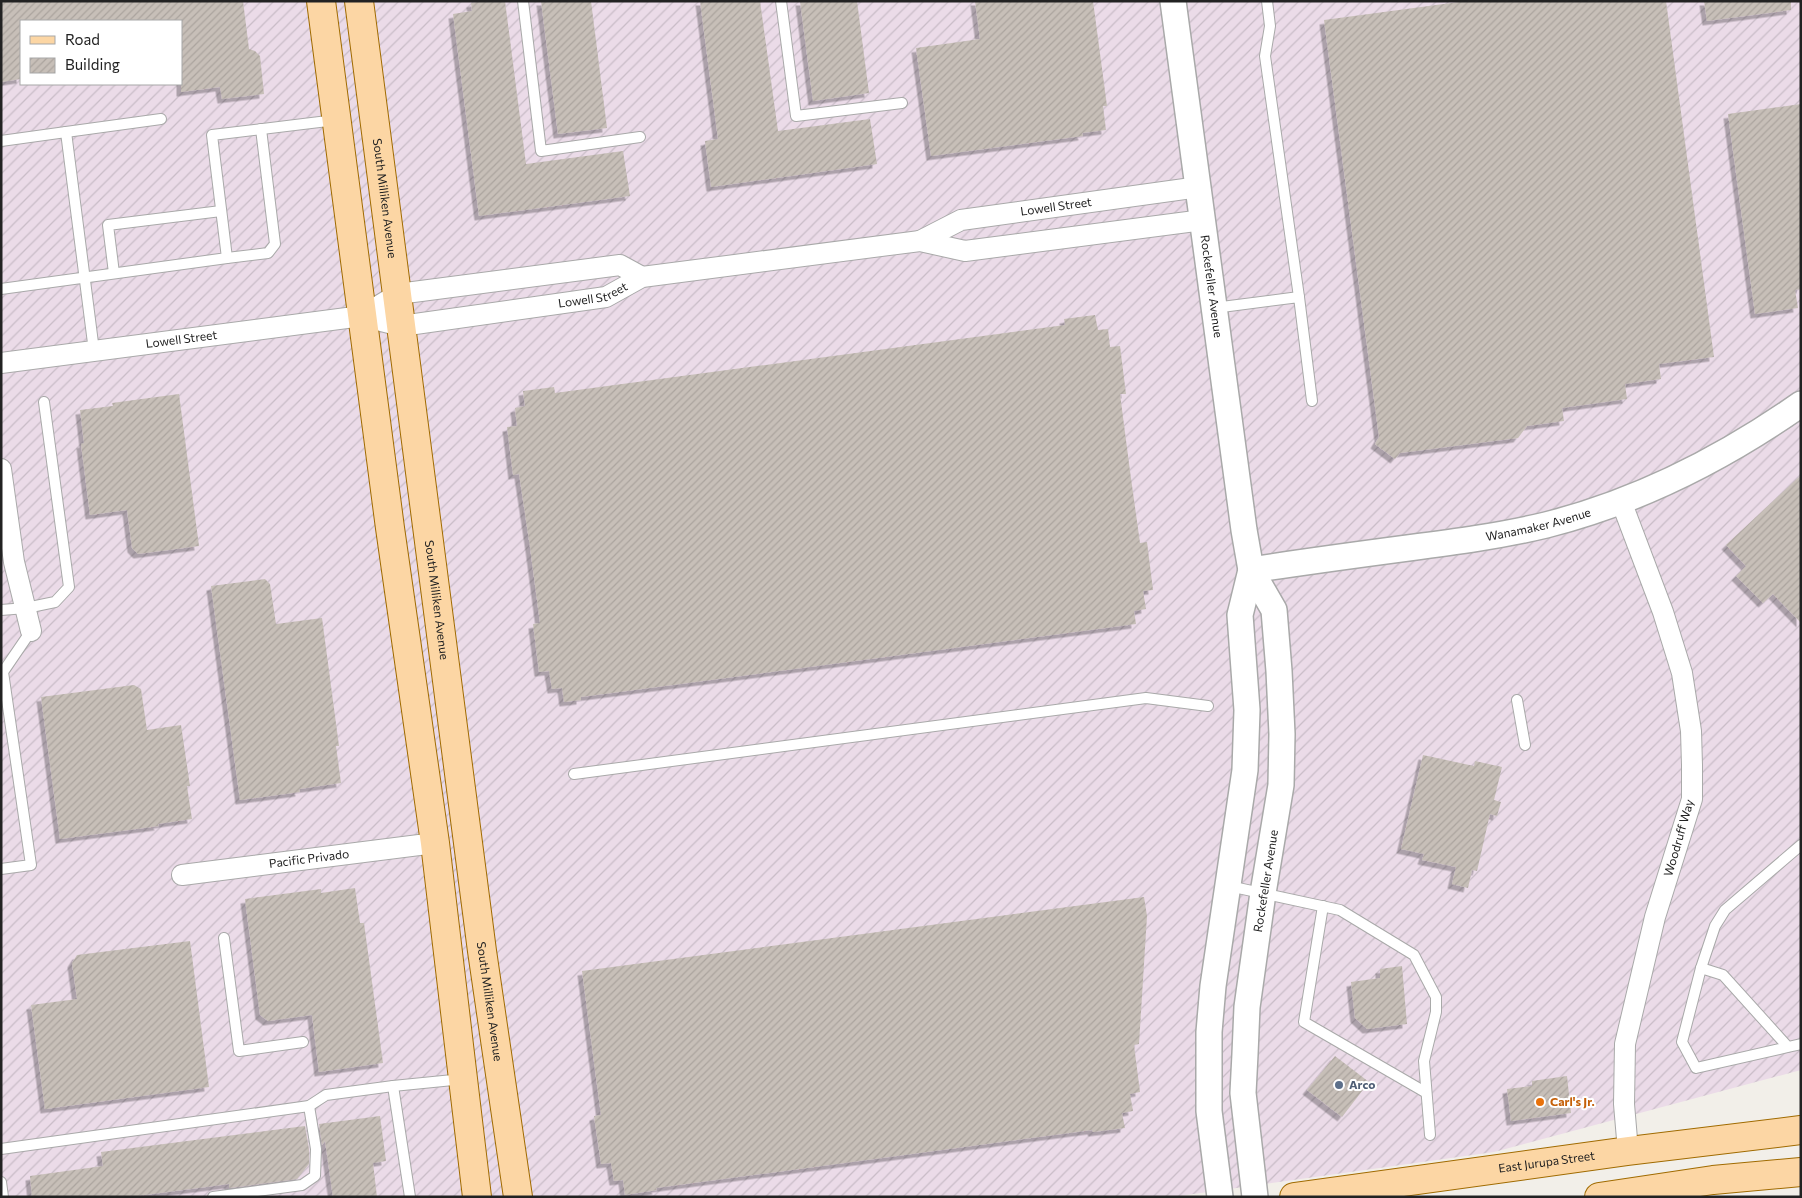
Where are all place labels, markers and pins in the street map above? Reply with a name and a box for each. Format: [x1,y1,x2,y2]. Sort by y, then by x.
place label: Arco [1349,1077,1375,1091]
marker: Arco [1333,1079,1345,1091]
place label: Carl's Jr. [1550,1094,1595,1109]
marker: Carl's Jr. [1534,1096,1546,1108]

